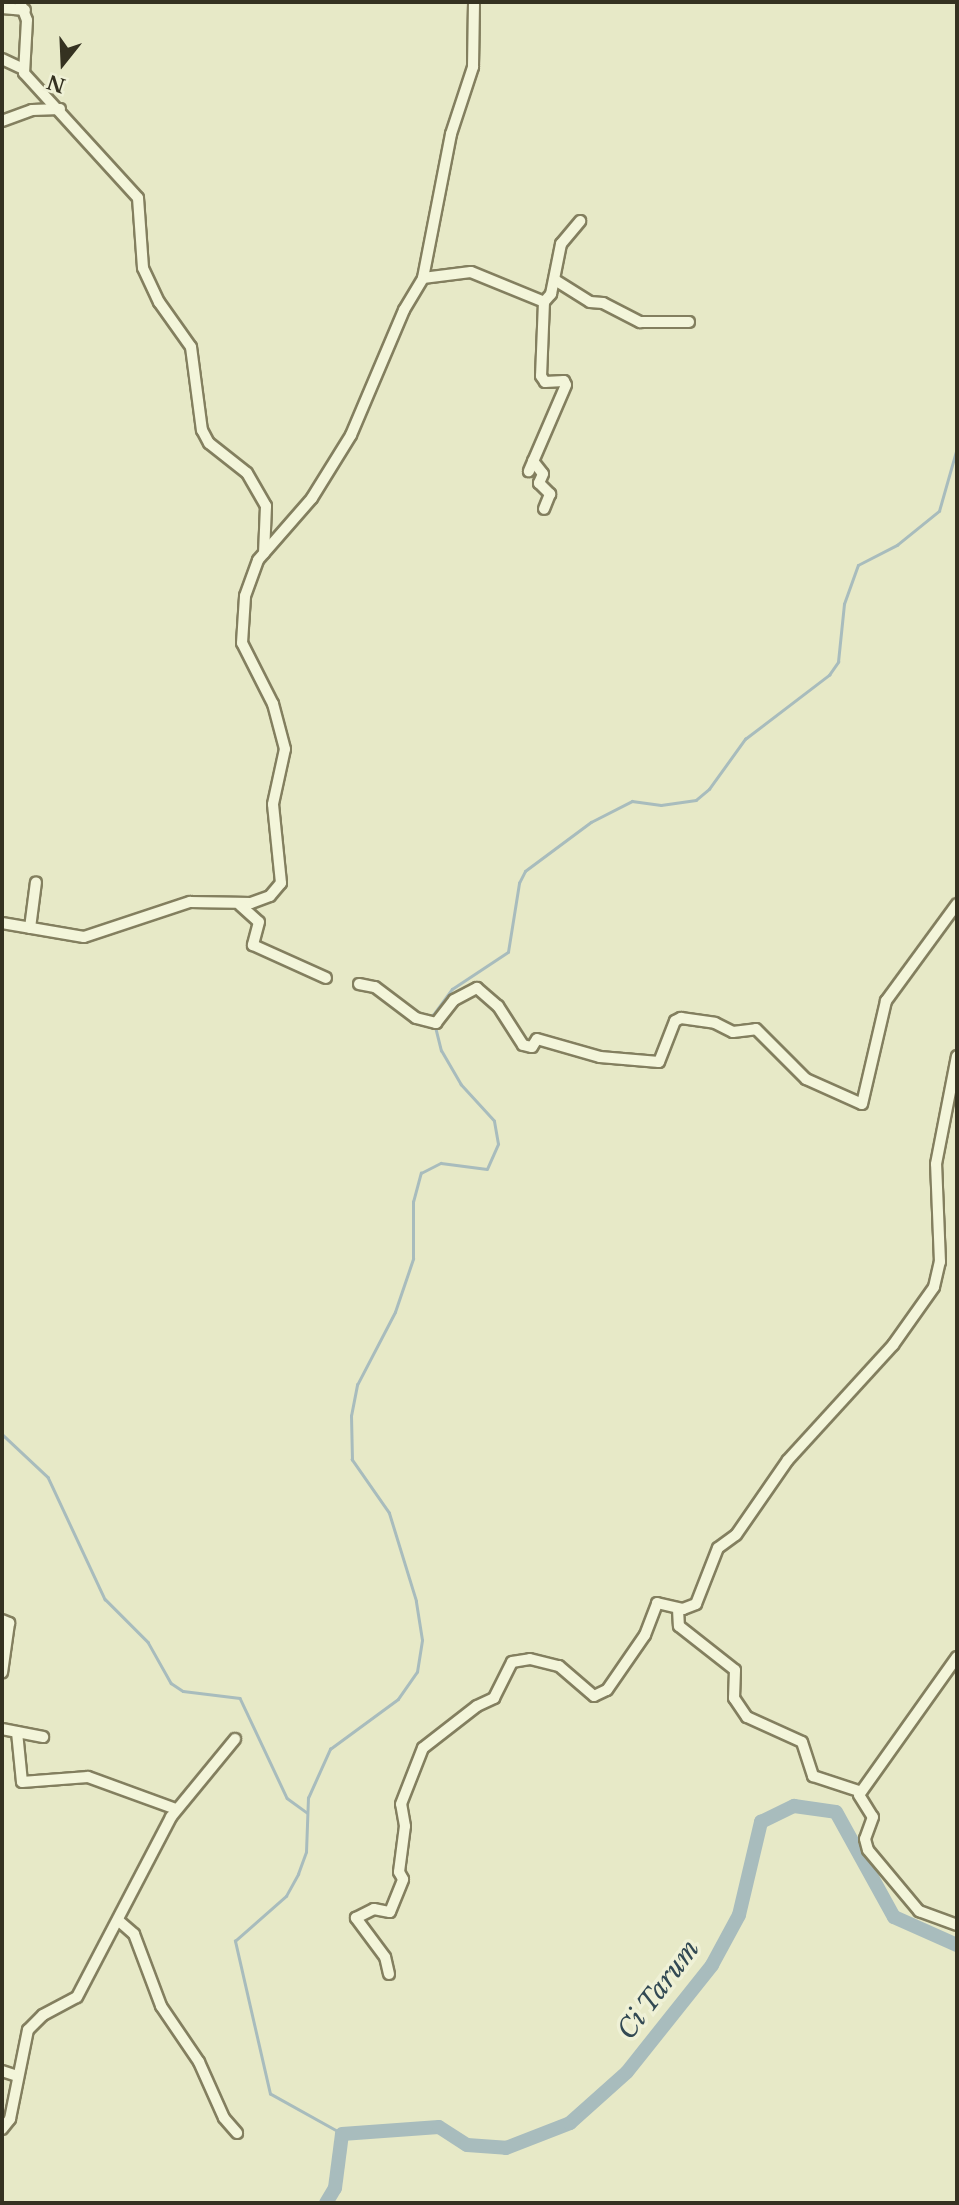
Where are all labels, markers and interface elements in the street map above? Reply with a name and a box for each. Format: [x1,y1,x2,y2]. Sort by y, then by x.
north arrow [28,28,98,98]
text: N [44,70,68,97]
water label: Ci Tarum [611,1934,707,2046]

